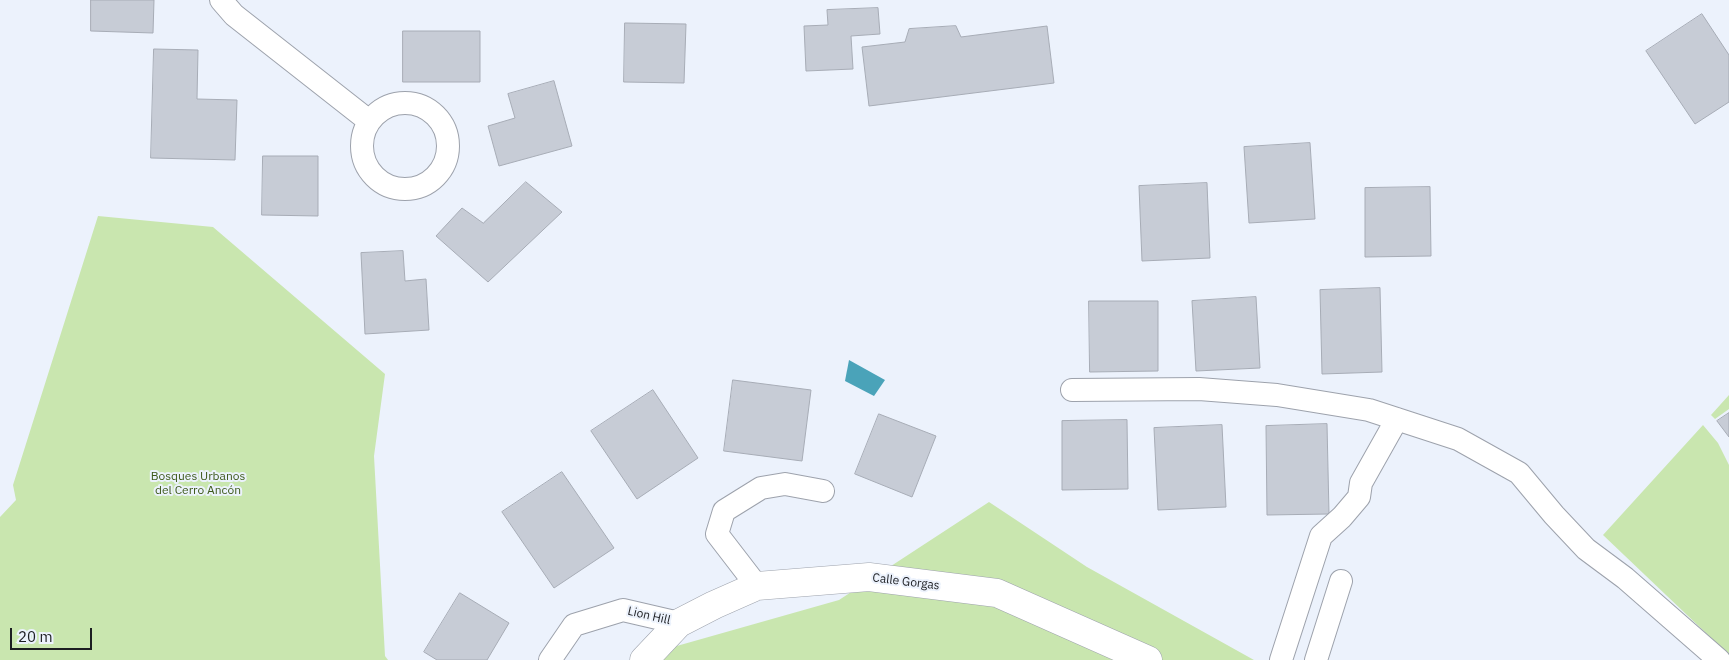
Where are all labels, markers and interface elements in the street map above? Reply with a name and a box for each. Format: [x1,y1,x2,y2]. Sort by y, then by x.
park label: Bosques Urbanos del Cerro Ancón [151,470,245,498]
street label: Calle Gorgas [872,571,940,593]
street label: Lion Hill [626,604,672,628]
scale bar [12,618,95,650]
text: 20 m [18,627,53,646]

